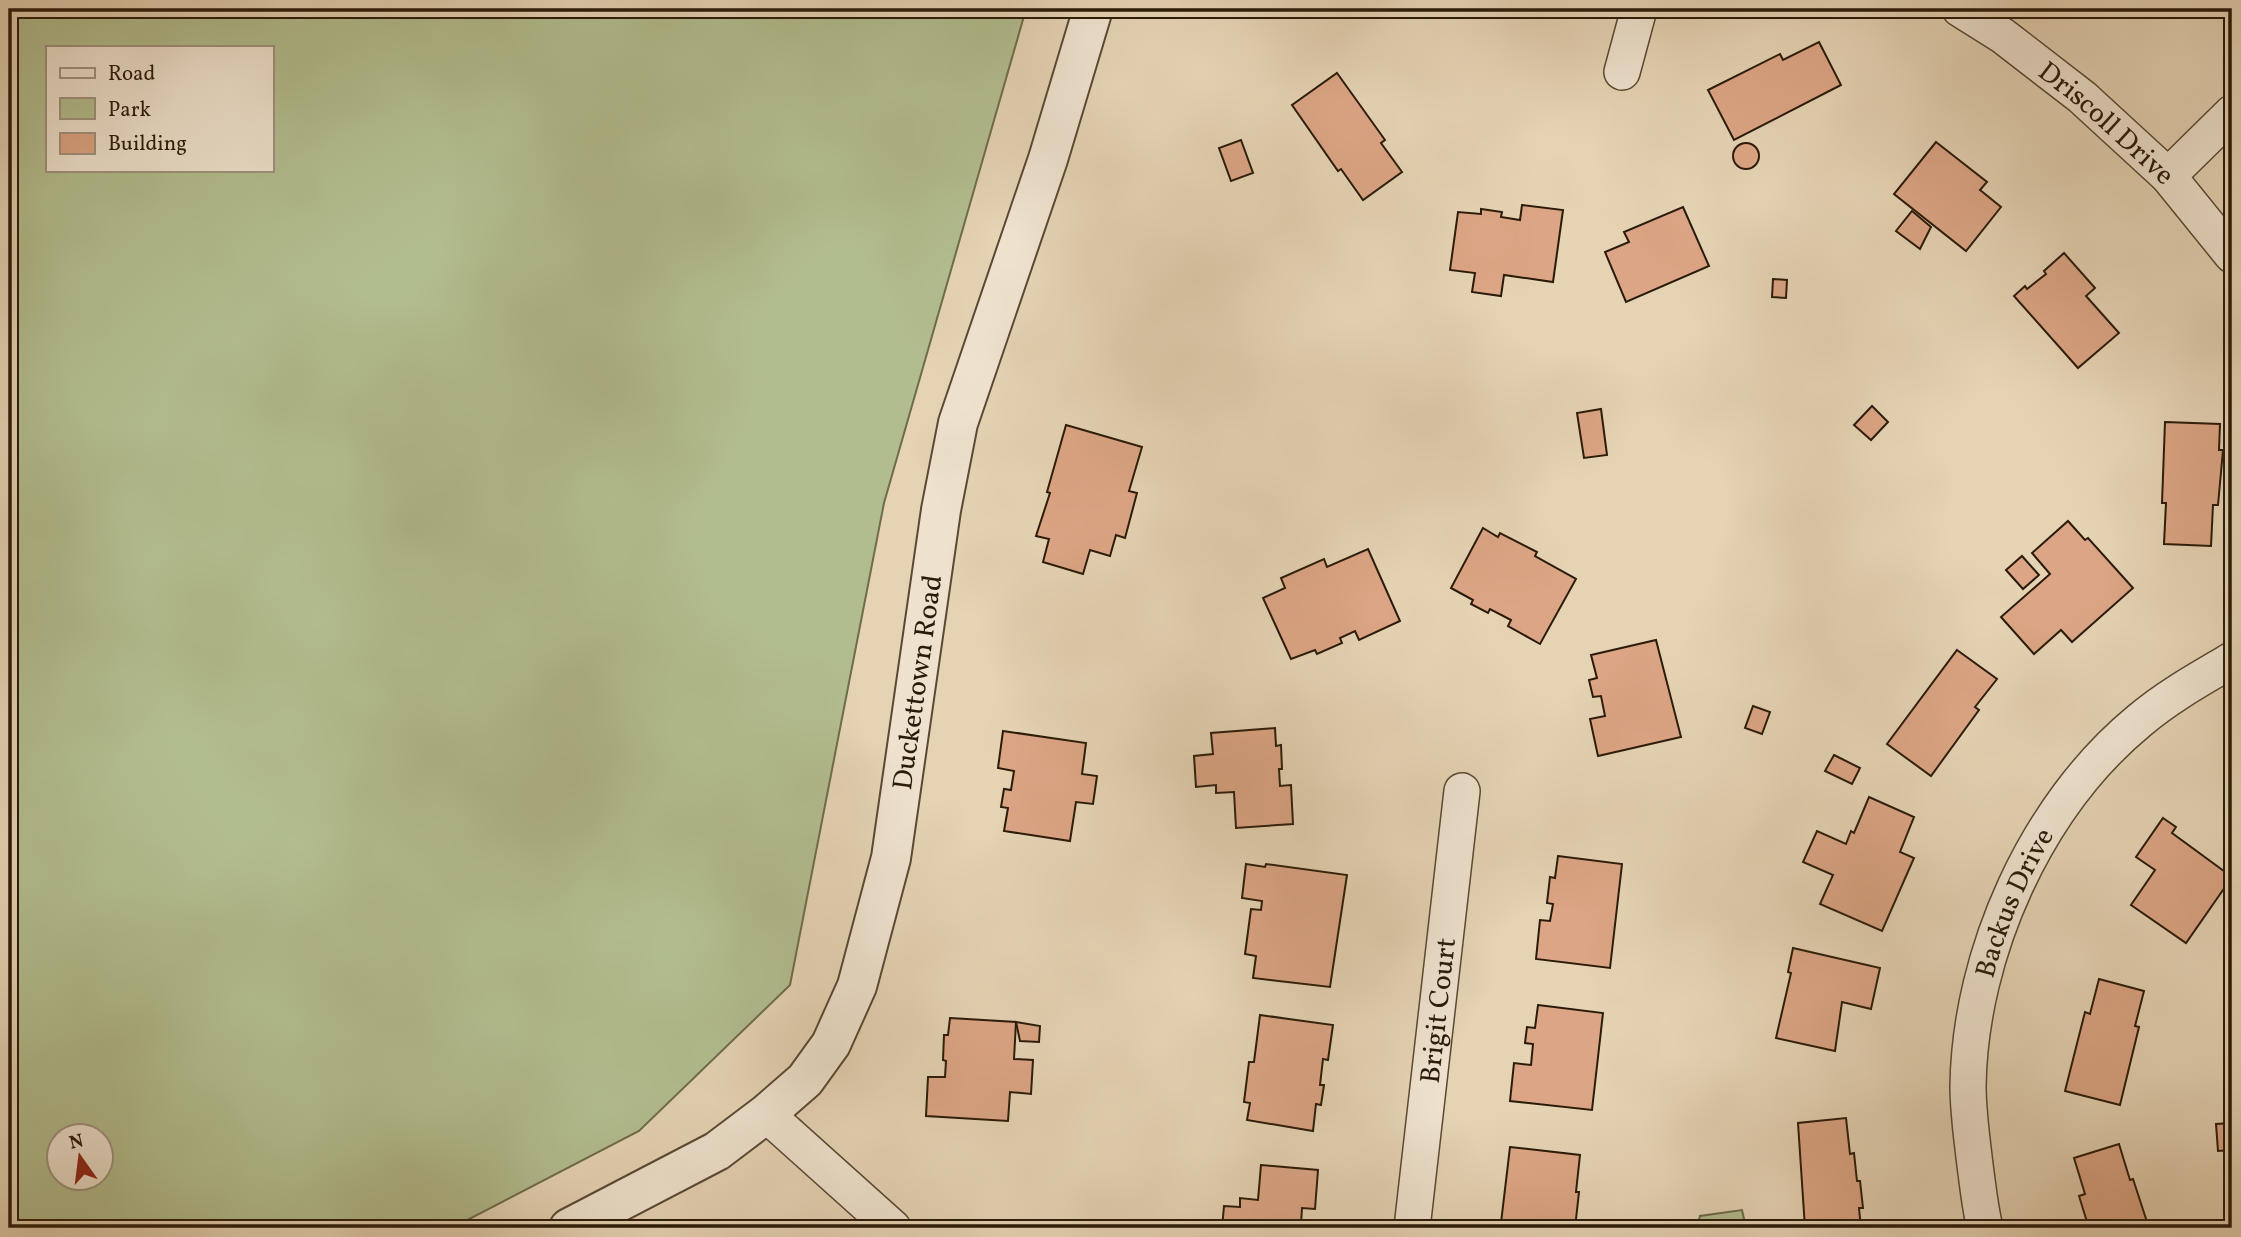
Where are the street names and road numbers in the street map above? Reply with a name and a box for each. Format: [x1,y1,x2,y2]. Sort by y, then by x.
street label: Driscoll Drive [2029,53,2182,195]
street label: Duckettown Road [884,572,953,793]
street label: Backus Drive [1967,821,2064,982]
street label: Brigit Court [1412,936,1467,1086]

